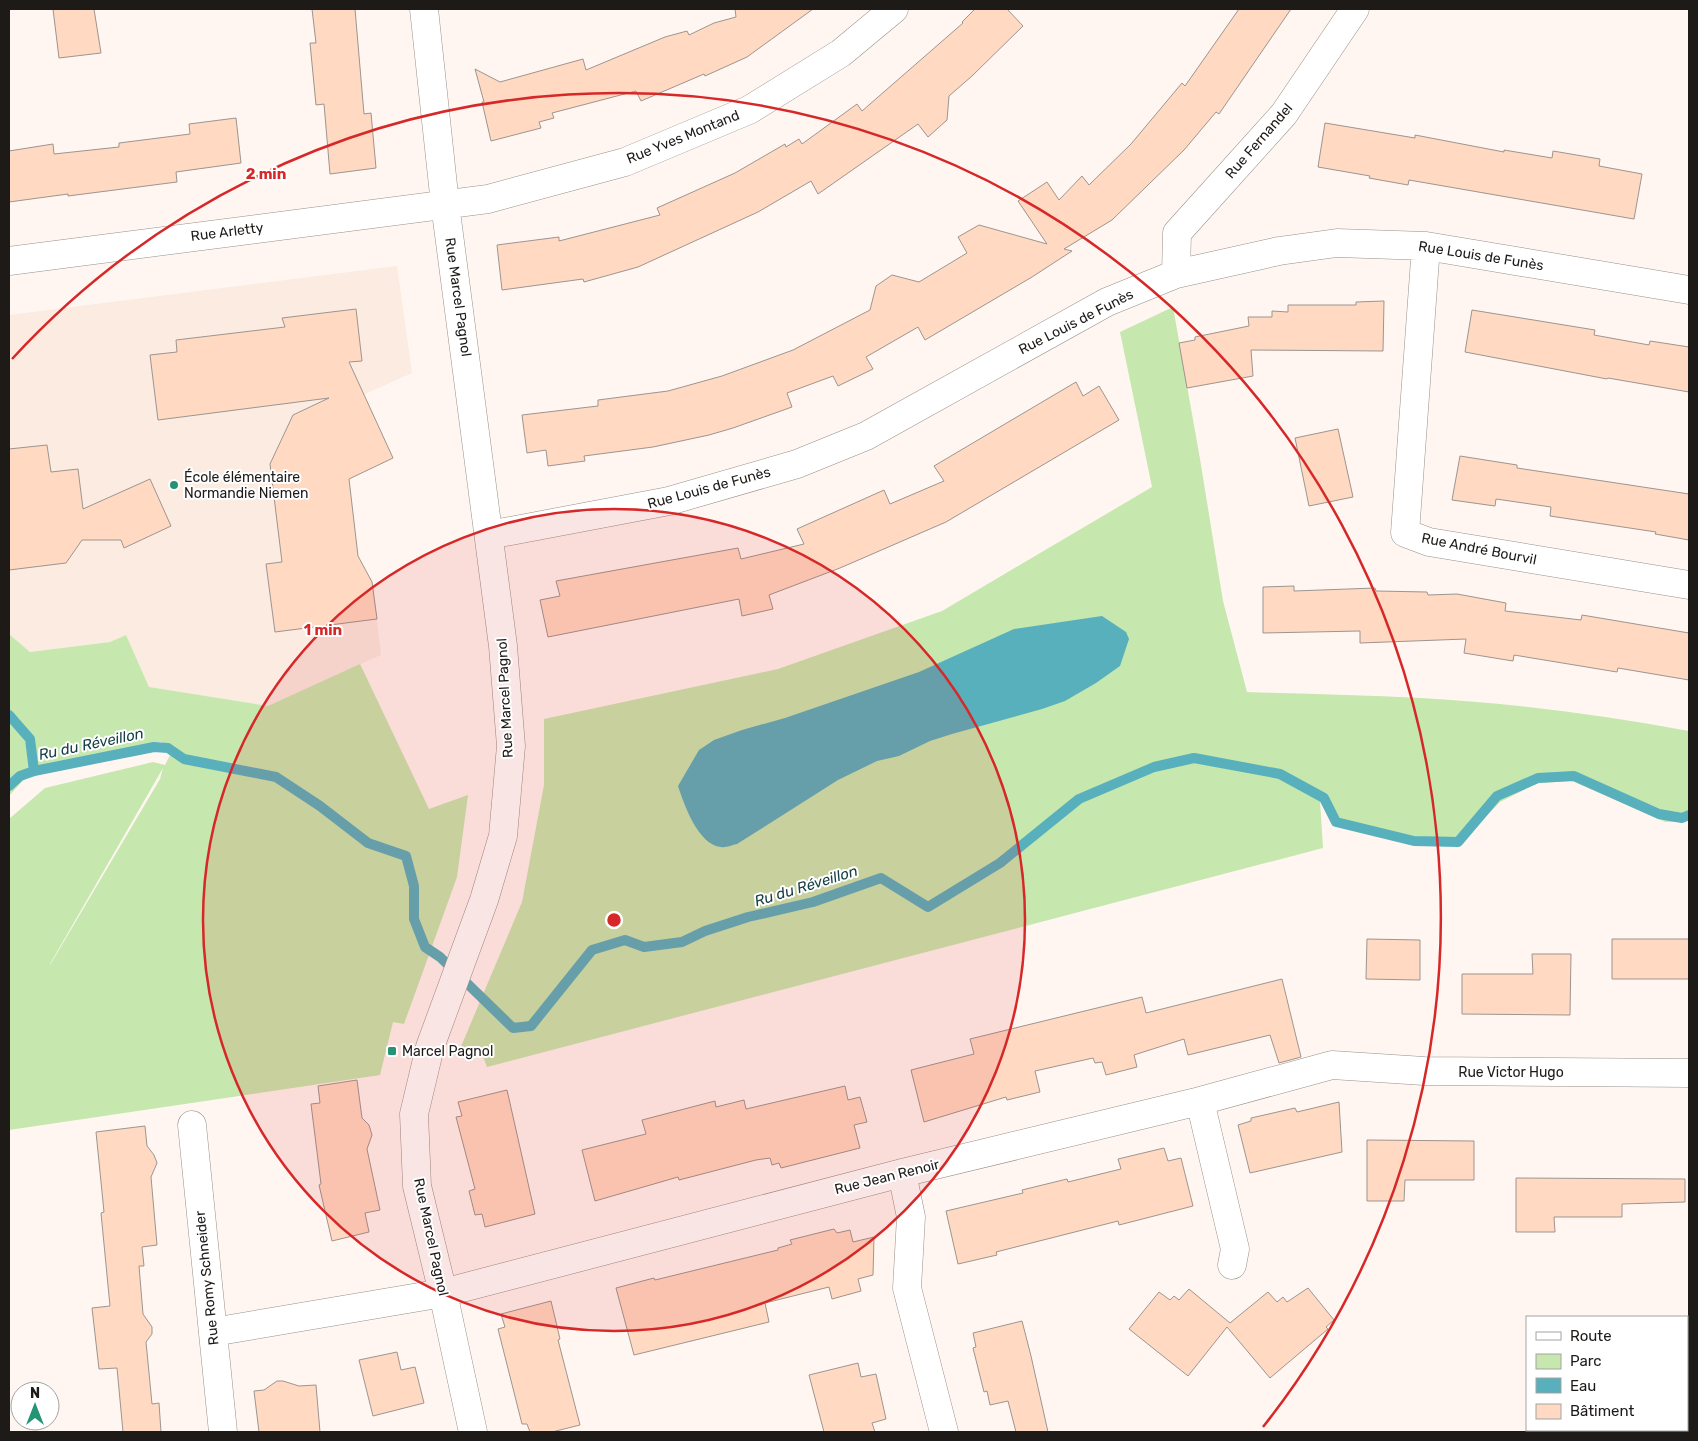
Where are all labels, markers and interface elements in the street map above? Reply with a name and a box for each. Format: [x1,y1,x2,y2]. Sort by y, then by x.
street label: Rue Fernandel [1222,100,1296,182]
street label: Rue Yves Montand [624,107,742,167]
text: 2 min [246,165,286,183]
street label: Rue Arletty [190,219,265,245]
street label: Rue Marcel Pagnol [441,236,475,358]
street label: Rue Louis de Funès [1417,238,1545,274]
street label: Rue Louis de Funès [1016,286,1136,358]
street label: Rue Louis de Funès [646,463,772,513]
place label: École élémentaire Normandie Niemen [184,468,308,502]
marker: École élémentaire Normandie Niemen [168,479,180,491]
street label: Rue André Bourvil [1420,530,1538,568]
text: 1 min [304,621,342,639]
street label: Rue Marcel Pagnol [493,638,517,758]
water label: Ru du Réveillon [37,724,145,764]
water label: Ru du Réveillon [752,862,860,910]
centre of rings [605,911,623,929]
place label: Marcel Pagnol [402,1043,493,1060]
marker: Marcel Pagnol [386,1045,398,1057]
street label: Rue Victor Hugo [1458,1064,1564,1081]
street label: Rue Jean Renoir [833,1156,942,1198]
street label: Rue Marcel Pagnol [410,1176,452,1298]
street label: Rue Romy Schneider [191,1209,223,1346]
legend [1526,1316,1688,1431]
text: Route [1570,1327,1612,1345]
text: Parc [1570,1352,1602,1370]
text: Eau [1570,1377,1596,1395]
north arrow [10,1381,60,1431]
text: N [30,1385,40,1402]
text: Bâtiment [1570,1402,1634,1420]

